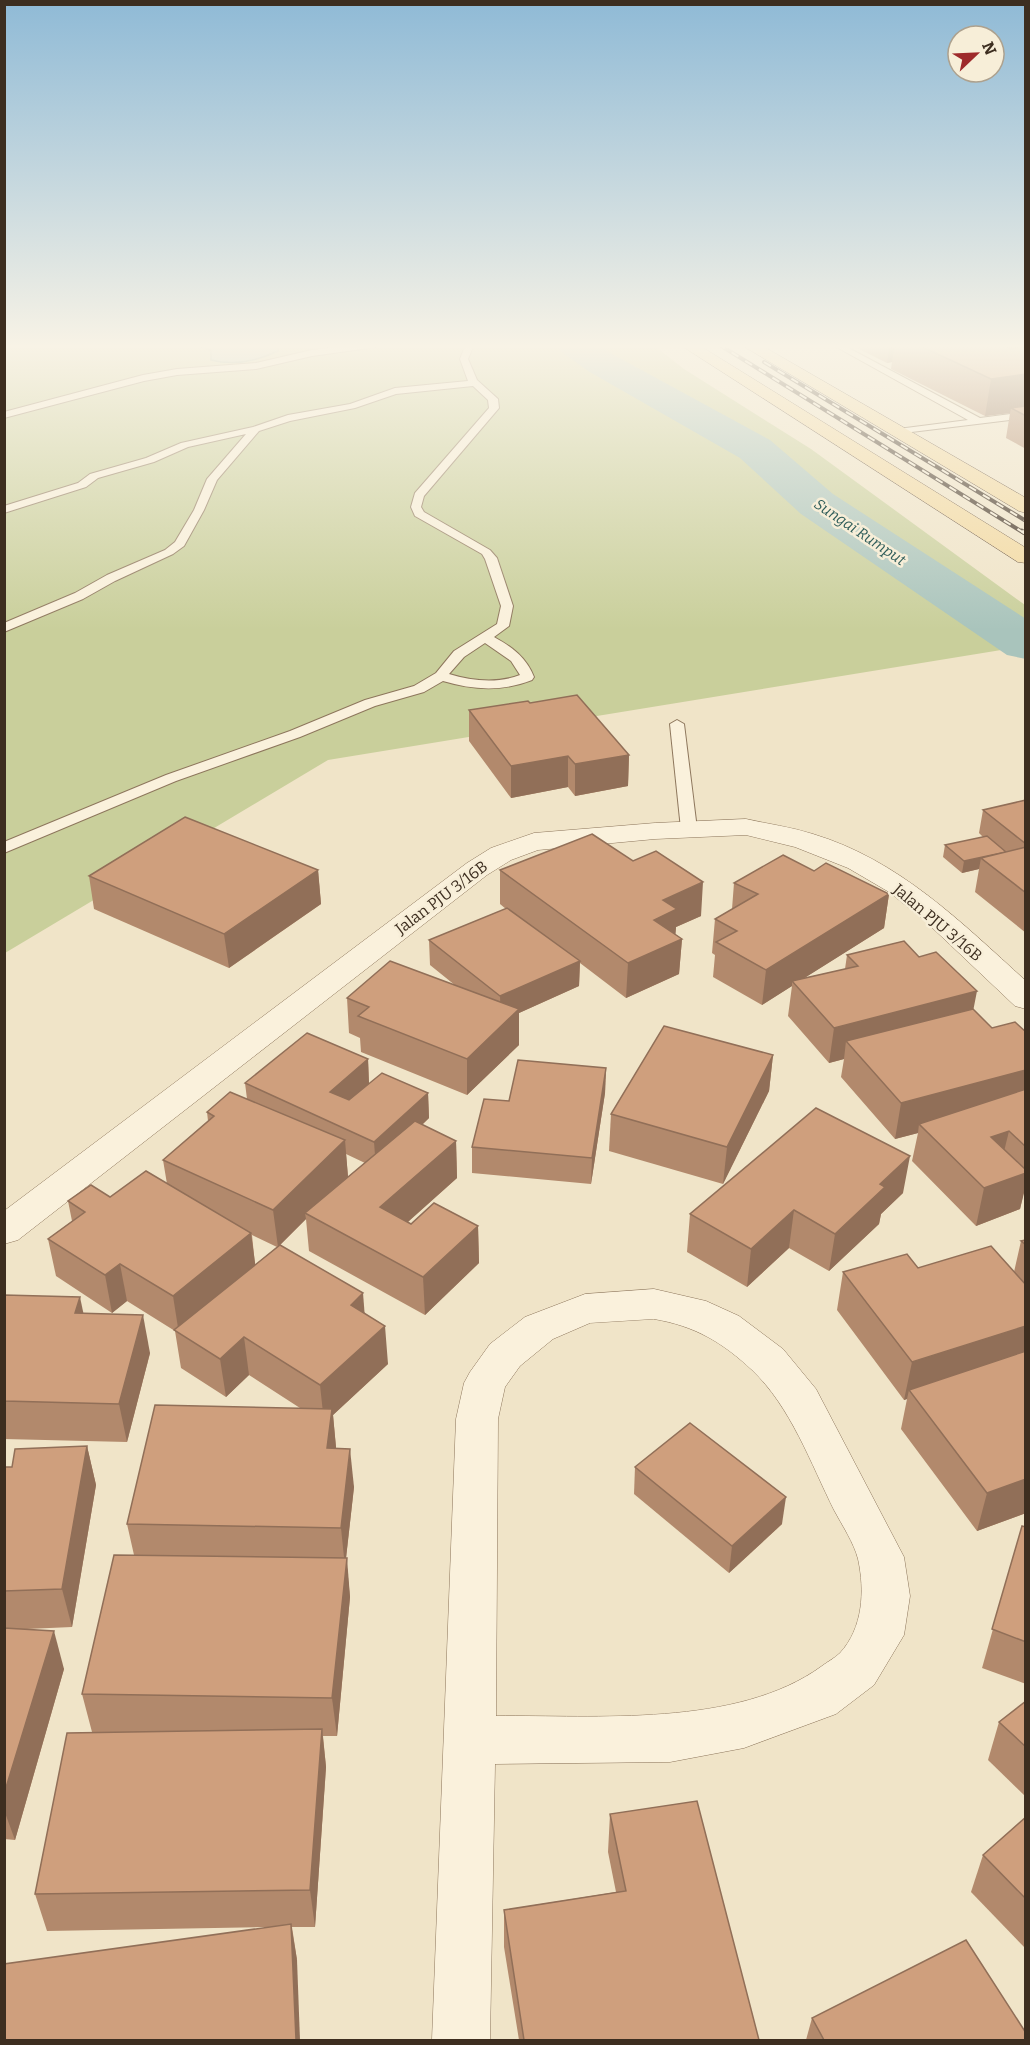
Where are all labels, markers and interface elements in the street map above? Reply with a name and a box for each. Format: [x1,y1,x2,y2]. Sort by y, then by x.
north arrow [946,24,1006,84]
text: N [978,39,1001,58]
water label: Sungai Rumput [811,495,910,570]
street label: Jalan PJU 3/16B [391,857,491,939]
street label: Jalan PJU 3/16B [889,879,986,965]

